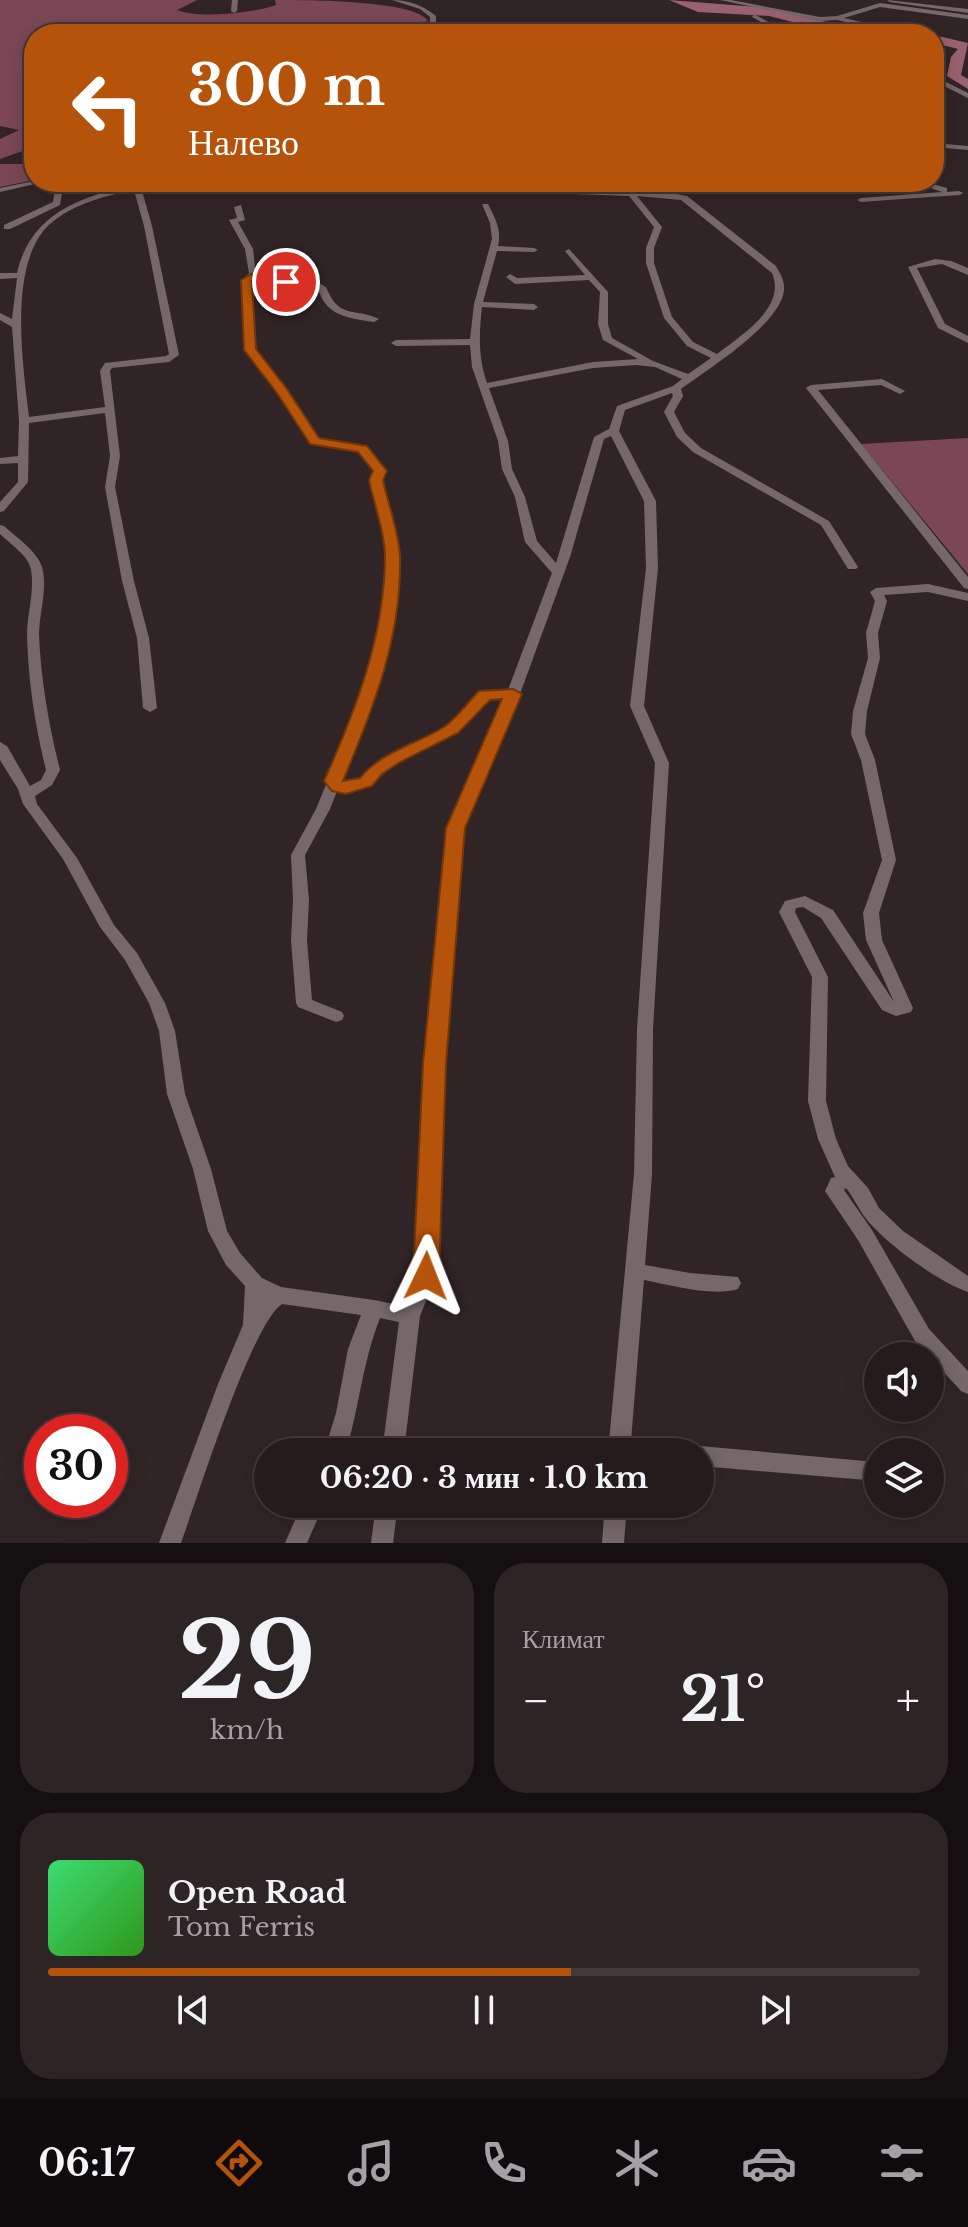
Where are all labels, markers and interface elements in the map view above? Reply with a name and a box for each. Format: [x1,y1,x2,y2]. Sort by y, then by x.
text: 300 m [188,51,385,120]
icon: left [56,56,160,160]
text: Налево [188,120,299,165]
pin [252,248,320,316]
icon: arrive [264,260,308,304]
position arrow [384,1234,468,1318]
map controls [864,1342,944,1518]
button: sound [864,1342,944,1422]
speed limit sign: 30 [24,1414,128,1518]
button: layers [864,1438,944,1518]
text: 06:20 · 3 мин · 1.0 km [320,1459,648,1496]
text: 29 [178,1597,316,1726]
text: Климат [522,1623,605,1655]
text: 21° [680,1663,765,1737]
text: − [522,1673,550,1728]
text: + [896,1673,920,1728]
text: km/h [210,1714,284,1746]
text: Open Road [168,1874,347,1911]
text: Tom Ferris [168,1911,315,1943]
icon: previous [171,1988,215,2032]
icon: pause [462,1988,506,2032]
icon: next [753,1988,797,2032]
icon: directions [211,2135,267,2191]
icon: music [343,2135,399,2191]
icon: phone [476,2135,532,2191]
icon: climate [609,2135,665,2191]
icon: car [741,2135,797,2191]
icon: filters [874,2135,930,2191]
text: 06:17 [38,2141,134,2186]

